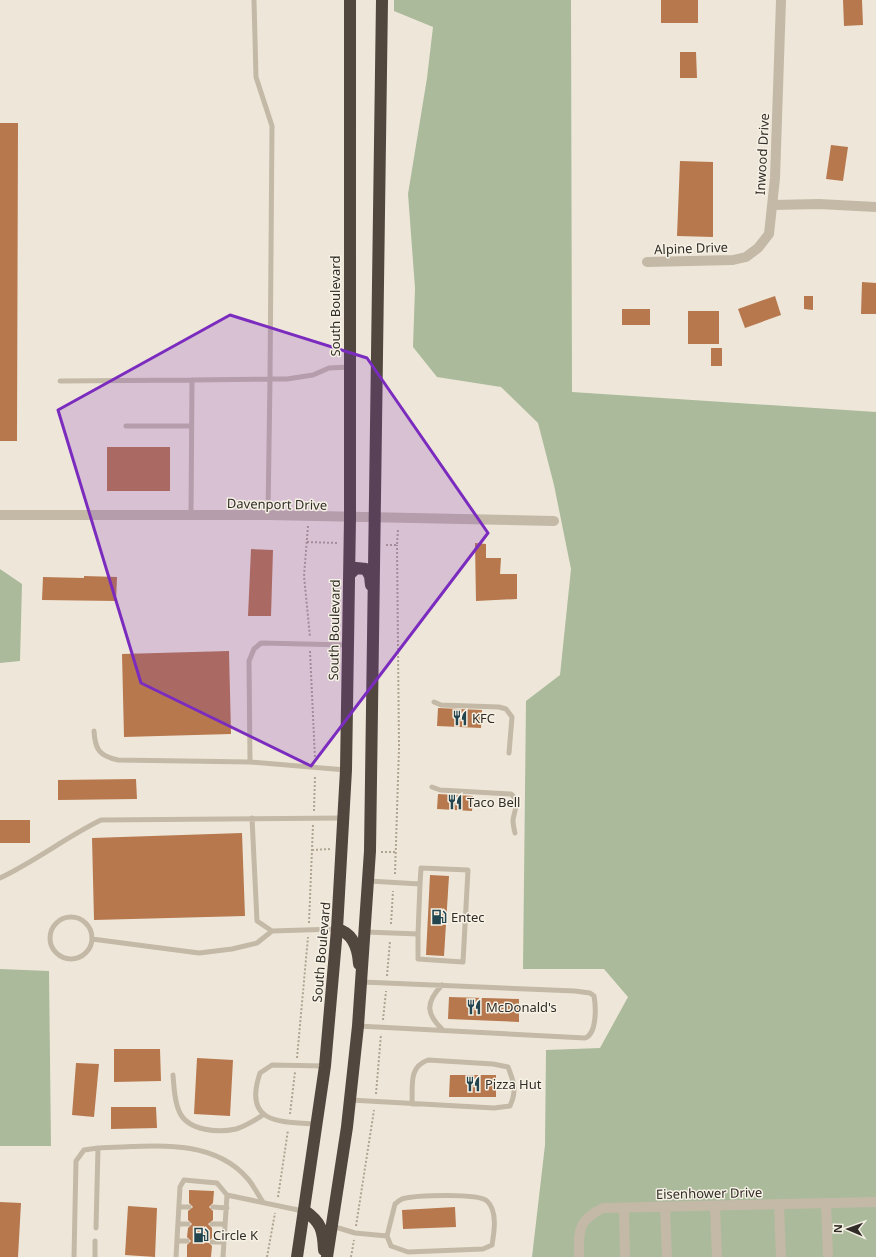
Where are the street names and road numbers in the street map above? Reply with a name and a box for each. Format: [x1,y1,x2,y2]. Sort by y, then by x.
street label: Inwood Drive [751,113,773,195]
street label: Alpine Drive [654,238,728,258]
street label: South Boulevard [326,256,344,356]
street label: Davenport Drive [227,494,327,514]
street label: South Boulevard [324,579,344,681]
street label: South Boulevard [308,901,334,1003]
street label: Eisenhower Drive [656,1183,762,1203]

